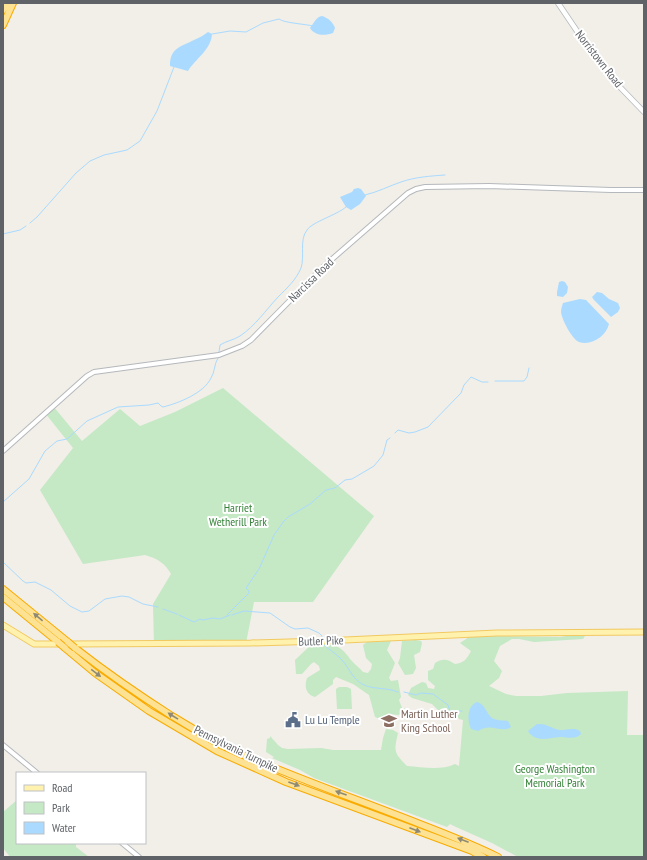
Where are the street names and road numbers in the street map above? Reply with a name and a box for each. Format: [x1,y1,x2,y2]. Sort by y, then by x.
street label: Norristown Road [572,27,626,90]
street label: Narcissa Road [285,254,336,305]
street label: Butler Pike [298,632,344,649]
street label: Pennsylvania Turnpike [192,722,281,775]

